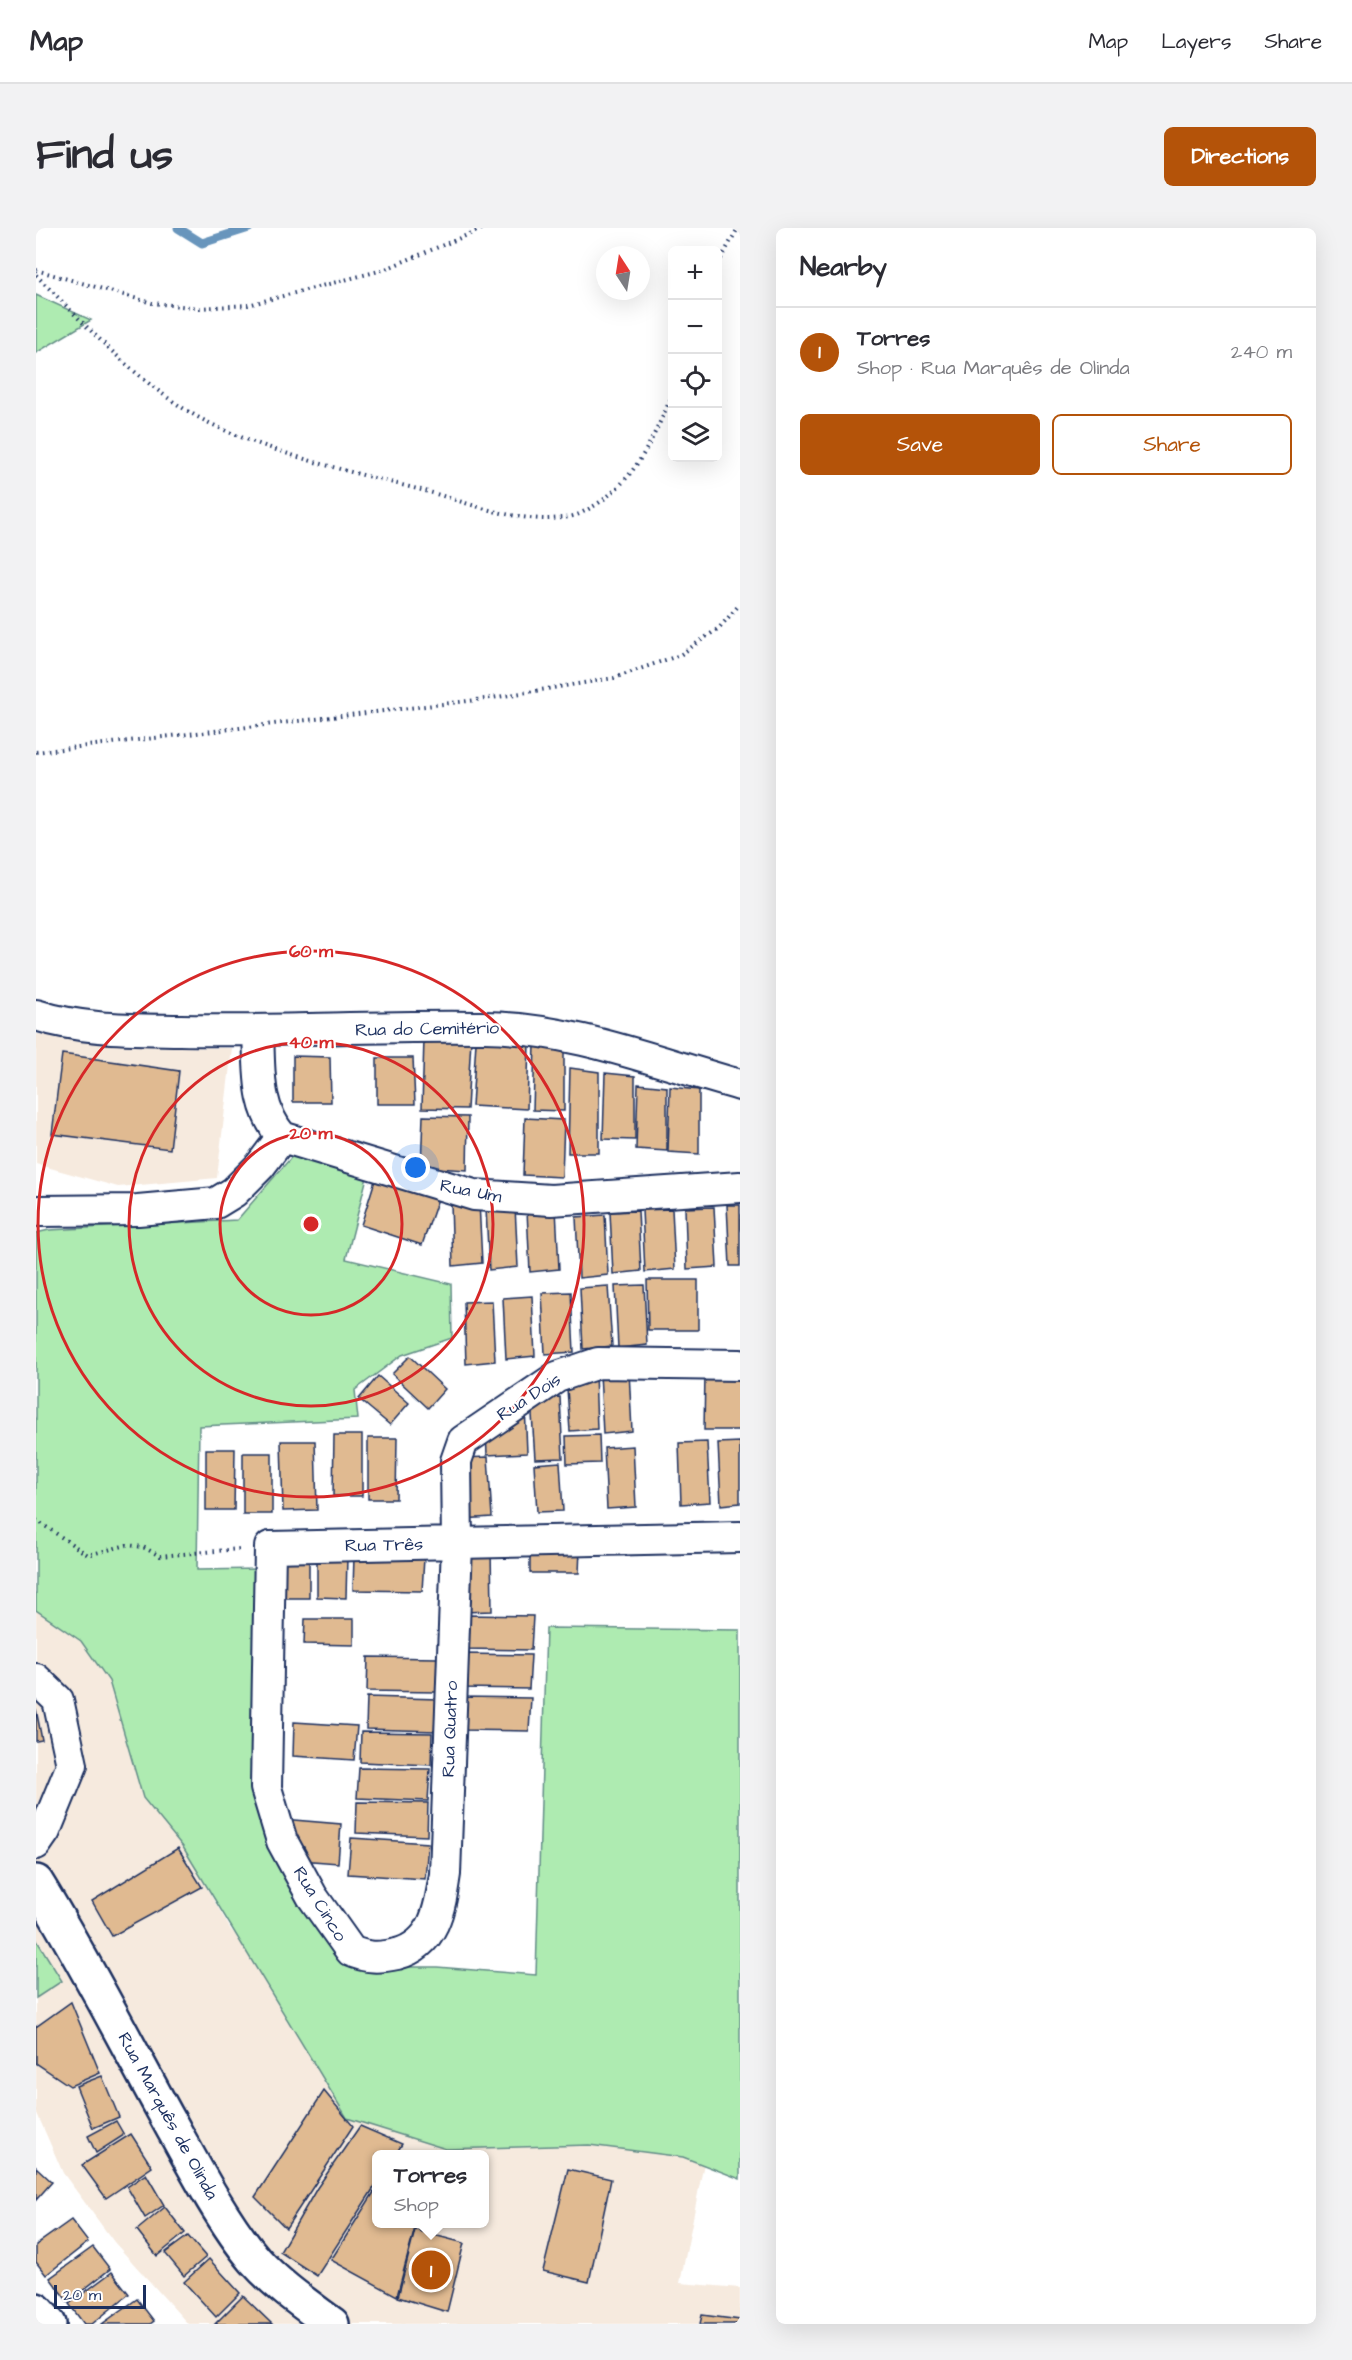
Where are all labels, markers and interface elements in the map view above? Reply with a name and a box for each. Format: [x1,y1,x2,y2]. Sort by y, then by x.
text: Map [30,22,83,61]
text: Map [1088,27,1128,56]
text: Layers [1161,27,1231,56]
text: Share [1264,27,1322,56]
text: Find us [36,127,173,185]
button: Directions [1164,127,1316,186]
north arrow [596,246,650,300]
map controls [668,246,722,462]
button: + [668,246,722,300]
text: Nearby [800,249,887,285]
button: − [668,300,722,354]
text: Torres [857,323,930,354]
text: 1 [818,338,821,366]
text: 240 m [1231,338,1292,366]
button: locate [668,354,722,408]
text: Shop · Rua Marquês de Olinda [857,354,1130,382]
button: layers [668,408,722,462]
button: Save [800,414,1040,475]
button: Share [1052,414,1292,475]
text: 60 m [289,939,334,964]
street label: Rua do Cemitério [355,1015,499,1043]
text: 40 m [289,1030,334,1055]
text: 20 m [289,1121,333,1146]
your location [401,1153,430,1182]
street label: Rua Um [438,1173,504,1209]
centre of rings [301,1214,321,1234]
street label: Rua Dois [492,1367,566,1427]
street label: Rua Três [345,1532,423,1558]
street label: Rua Quatro [436,1680,464,1778]
street label: Rua Cinco [287,1862,353,1946]
street label: Rua Marquês de Olinda [112,2028,224,2204]
popup [372,2150,489,2228]
text: Torres [394,2160,467,2191]
text: Shop [394,2191,439,2219]
pin: 1 [412,2248,450,2292]
scale bar [54,2282,146,2310]
text: 20 m [63,2284,101,2306]

